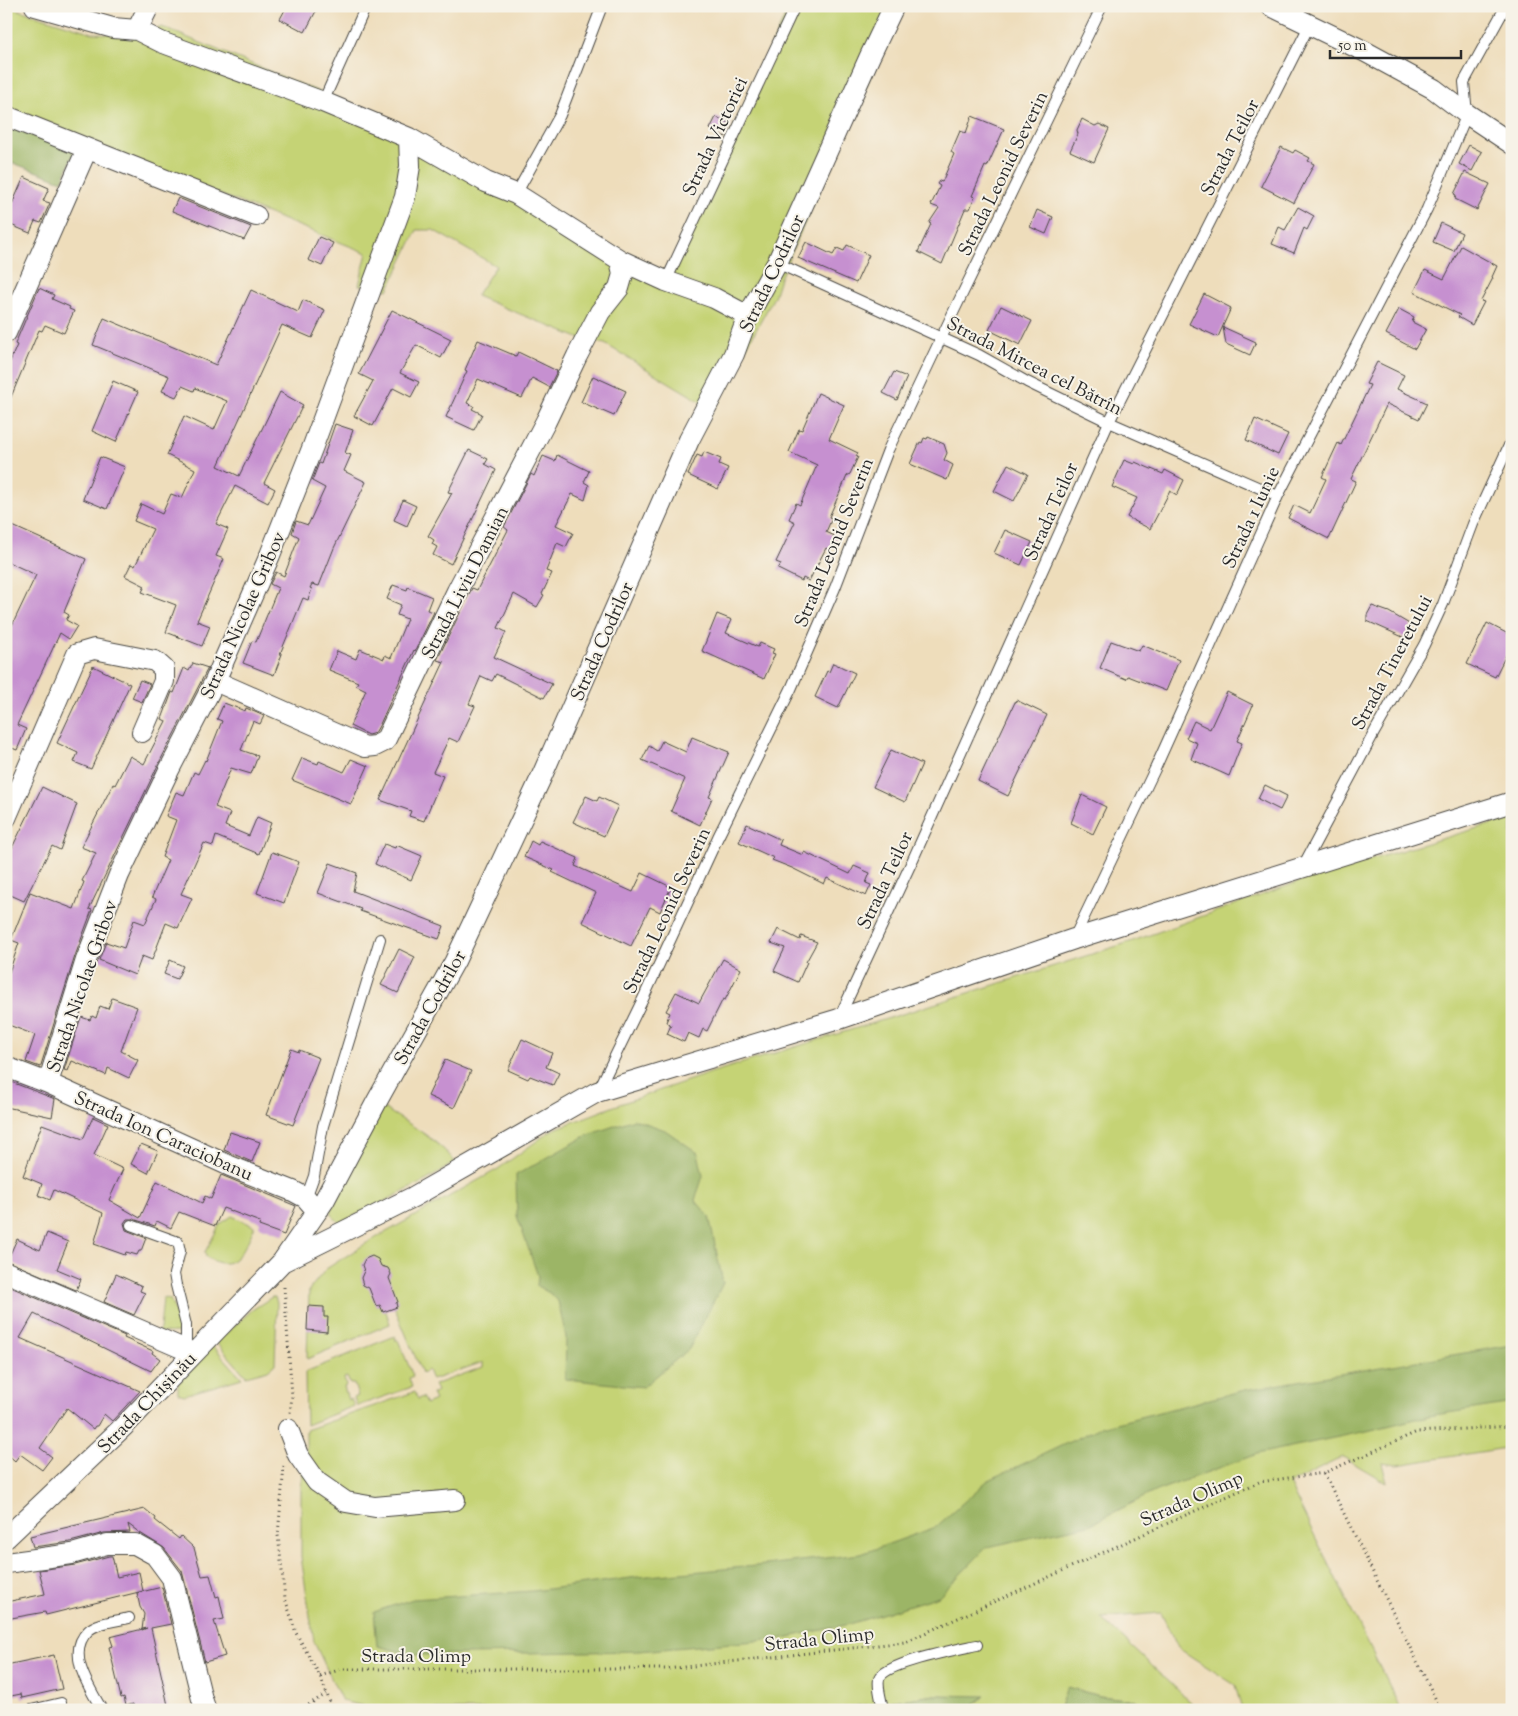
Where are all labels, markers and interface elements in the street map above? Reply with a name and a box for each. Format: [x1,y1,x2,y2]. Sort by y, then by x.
scale bar [1330,28,1462,60]
text: 50 m [1337,36,1367,57]
street label: Strada Victoriei [677,73,756,201]
street label: Strada Leonid Severin [952,87,1056,261]
street label: Strada Teilor [1195,95,1267,201]
street label: Strada Codrilor [734,210,813,338]
street label: Strada Mircea cel Bătrîn [941,311,1127,423]
street label: Strada Leonid Severin [789,454,882,632]
street label: Strada Teilor [1018,458,1086,566]
street label: Strada 1 Iunie [1217,462,1288,574]
street label: Strada Liviu Damian [416,502,517,664]
street label: Strada Nicolae Gribov [195,528,293,704]
street label: Strada Codrilor [565,578,642,706]
street label: Strada Tineretului [1346,591,1440,736]
street label: Strada Leonid Severin [618,823,719,999]
street label: Strada Teilor [852,828,921,935]
street label: Strada Nicolae Gribov [41,897,126,1077]
street label: Strada Codrilor [388,946,474,1071]
street label: Strada Ion Caraciobanu [69,1086,257,1189]
street label: Strada Chișinău [92,1347,204,1461]
street label: Strada Olimp [1136,1466,1248,1535]
street label: Strada Olimp [763,1621,875,1660]
street label: Strada Olimp [361,1644,471,1671]

